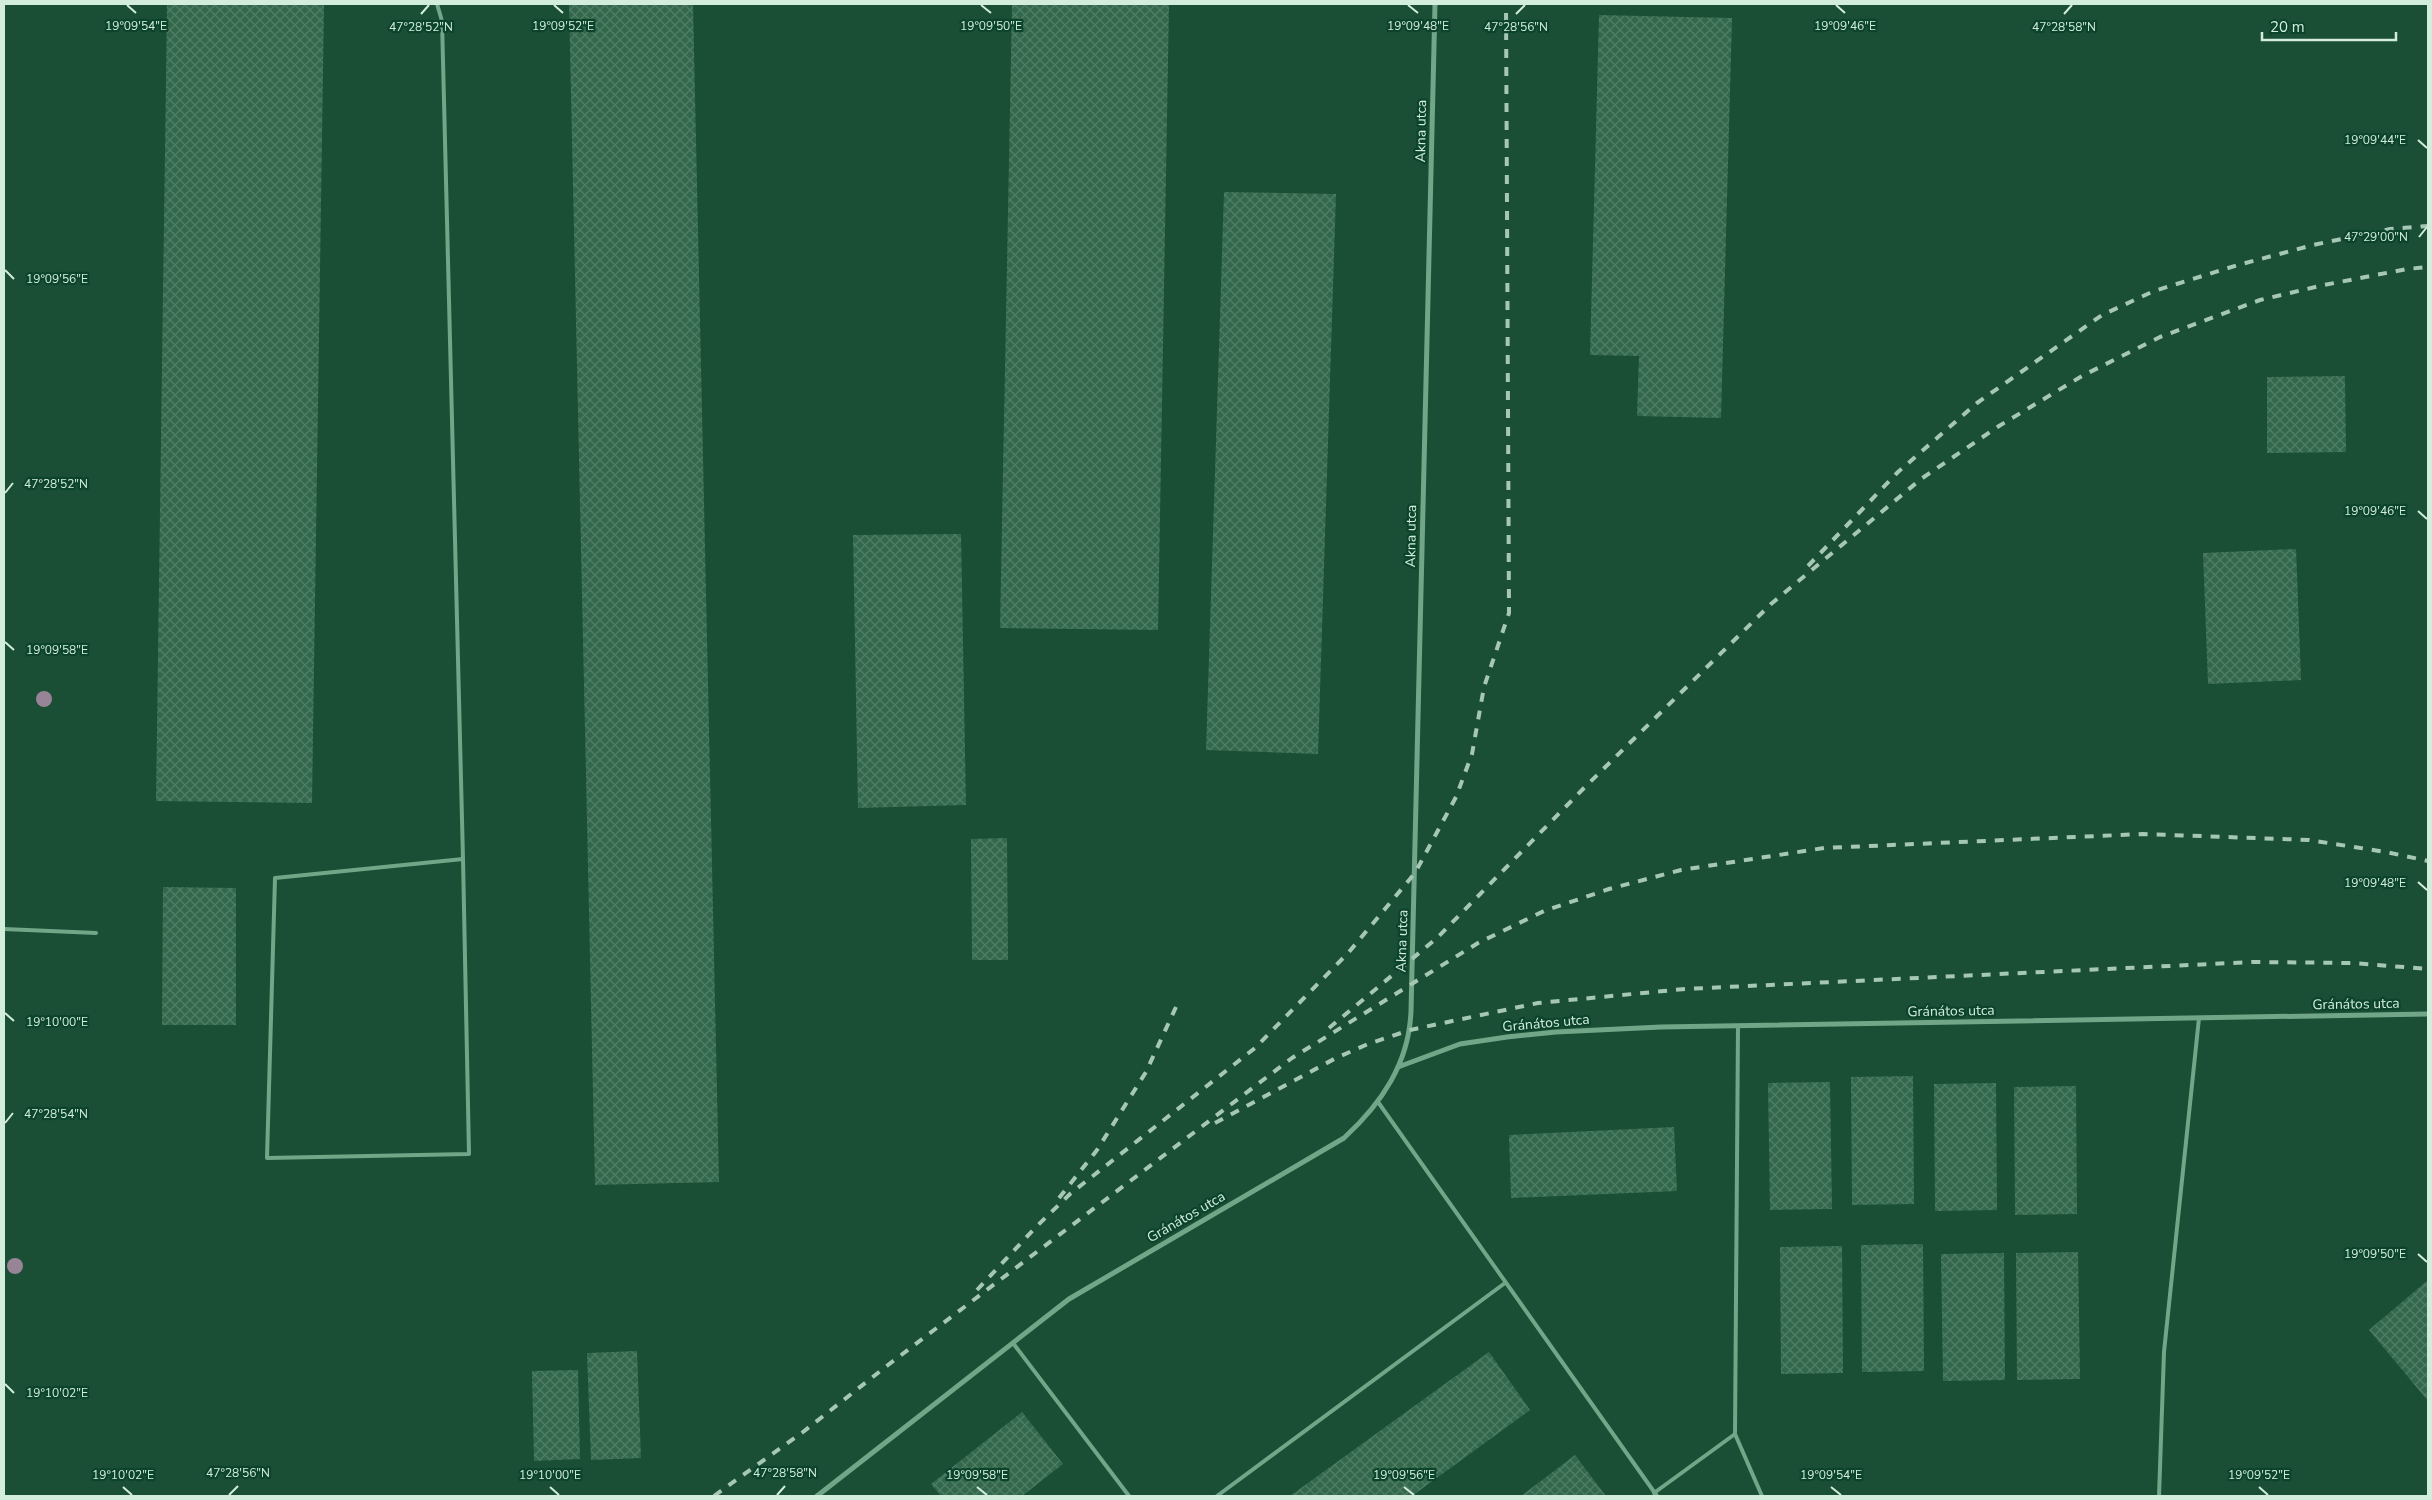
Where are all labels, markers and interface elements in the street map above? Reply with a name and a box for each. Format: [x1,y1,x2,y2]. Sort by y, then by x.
scale bar [2262,10,2396,42]
text: 20 m [2270,17,2305,37]
text: 19°09'54"E [105,18,167,34]
text: 19°09'52"E [532,18,594,34]
text: 19°09'50"E [960,18,1022,34]
text: 19°09'48"E [1387,18,1449,34]
text: 19°09'46"E [1814,18,1876,34]
text: 47°28'52"N [389,19,453,35]
text: 47°28'56"N [1484,19,1548,35]
text: 47°28'58"N [2032,19,2096,35]
street label: Akna utca [1411,99,1431,163]
text: 19°09'44"E [2344,132,2406,148]
text: 47°29'00"N [2344,229,2408,245]
text: 19°09'56"E [26,271,88,287]
text: 47°28'52"N [24,476,88,492]
text: 19°09'46"E [2344,503,2406,519]
street label: Akna utca [1401,504,1421,568]
text: 19°09'58"E [26,642,88,658]
text: 19°09'48"E [2344,875,2406,891]
street label: Akna utca [1391,909,1413,973]
street label: Gránátos utca [2312,994,2400,1014]
street label: Gránátos utca [1907,1001,1995,1021]
street label: Gránátos utca [1502,1010,1590,1036]
text: 19°10'00"E [26,1014,88,1030]
text: 47°28'54"N [24,1106,88,1122]
street label: Gránátos utca [1143,1187,1229,1247]
text: 19°09'50"E [2344,1246,2406,1262]
text: 19°10'02"E [26,1385,88,1401]
text: 47°28'56"N [206,1465,270,1481]
text: 47°28'58"N [753,1465,817,1481]
text: 19°10'02"E [92,1467,154,1483]
text: 19°10'00"E [519,1467,581,1483]
text: 19°09'58"E [946,1467,1008,1483]
text: 19°09'56"E [1373,1467,1435,1483]
text: 19°09'54"E [1800,1467,1862,1483]
text: 19°09'52"E [2228,1467,2290,1483]

